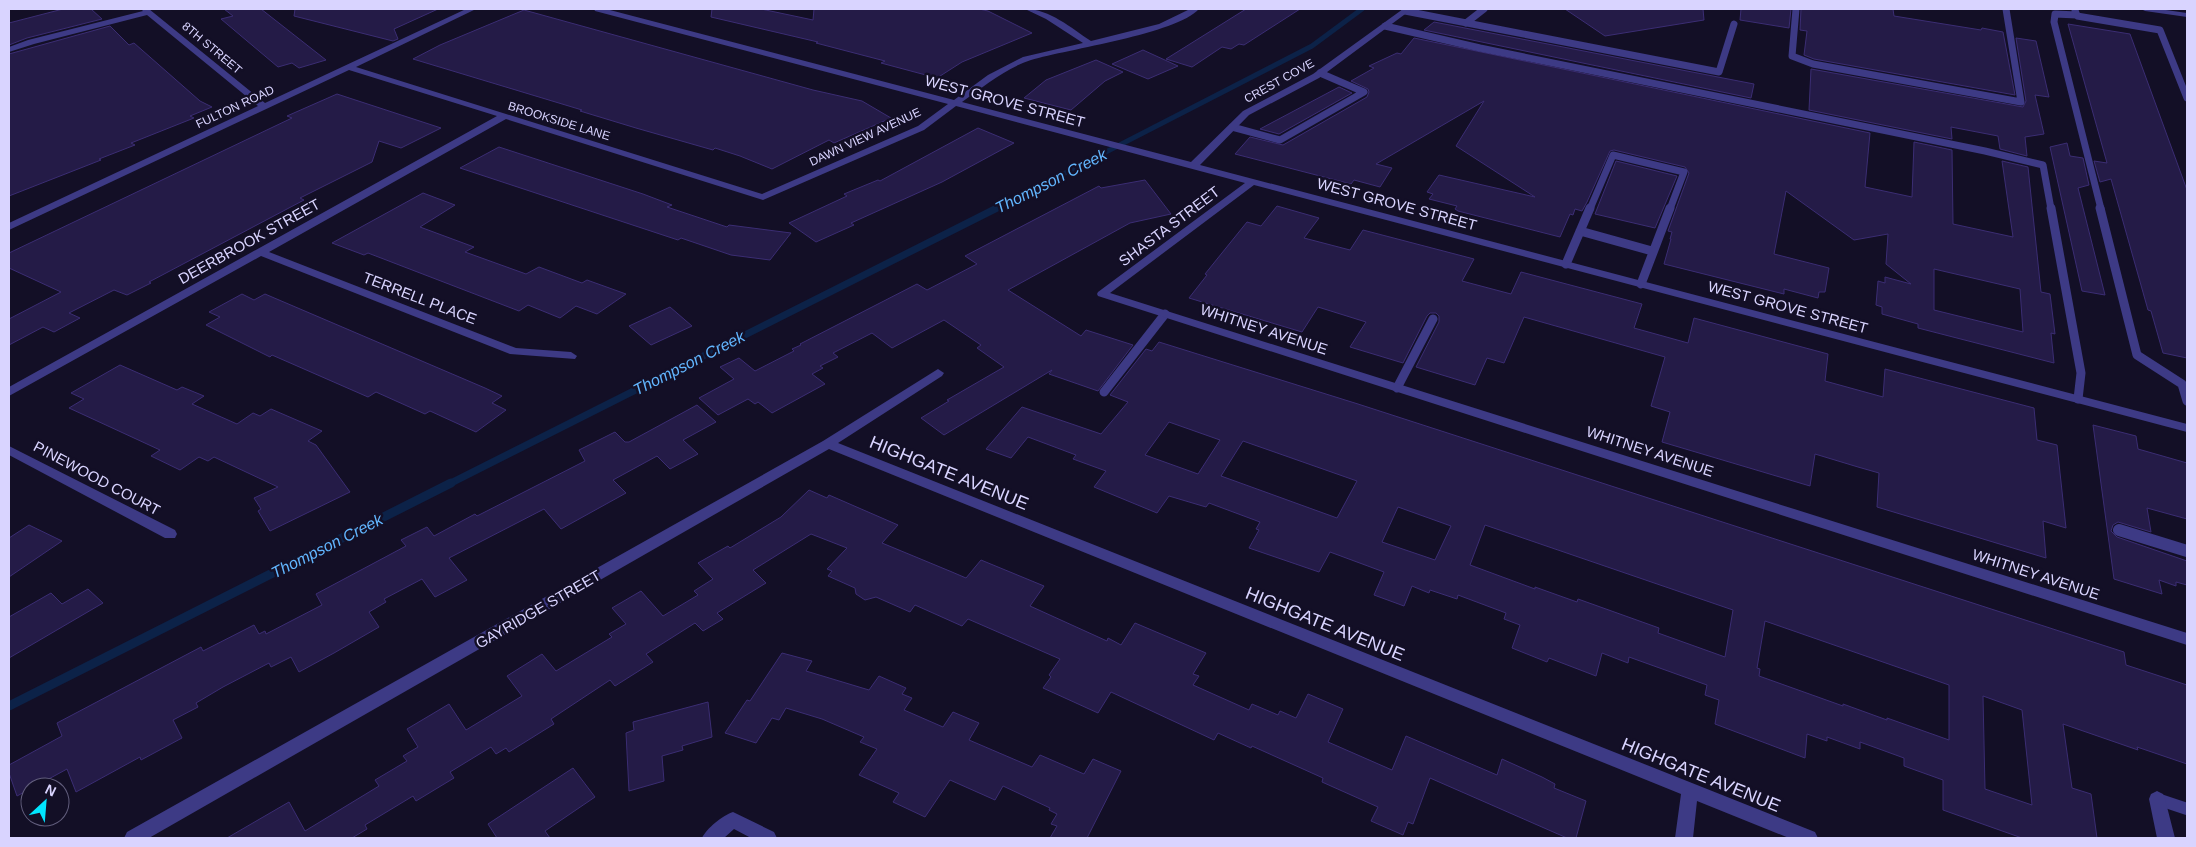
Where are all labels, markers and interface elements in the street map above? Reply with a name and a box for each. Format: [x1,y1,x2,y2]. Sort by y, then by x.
street label: 8TH STREET [179,19,245,77]
street label: CREST COVE [1242,56,1316,106]
street label: WEST GROVE STREET [923,71,1087,131]
street label: FULTON ROAD [194,83,277,131]
street label: BROOKSIDE LANE [506,99,612,143]
street label: DAWN VIEW AVENUE [807,105,923,169]
water label: Thompson Creek [992,145,1110,216]
street label: WEST GROVE STREET [1315,174,1479,234]
street label: SHASTA STREET [1115,183,1223,269]
street label: DEERBROOK STREET [175,195,323,287]
street label: TERRELL PLACE [361,269,479,327]
street label: WEST GROVE STREET [1706,277,1870,337]
street label: WHITNEY AVENUE [1198,300,1330,358]
water label: Thompson Creek [630,327,748,398]
street label: WHITNEY AVENUE [1584,422,1716,480]
street label: HIGHGATE AVENUE [867,432,1031,514]
street label: PINEWOOD COURT [31,437,163,519]
water label: Thompson Creek [268,510,386,581]
street label: WHITNEY AVENUE [1970,545,2102,603]
street label: GAYRIDGE STREET [473,566,603,652]
street label: HIGHGATE AVENUE [1243,583,1407,665]
street label: HIGHGATE AVENUE [1619,734,1783,816]
north arrow [20,777,70,827]
text: N [43,781,59,800]

